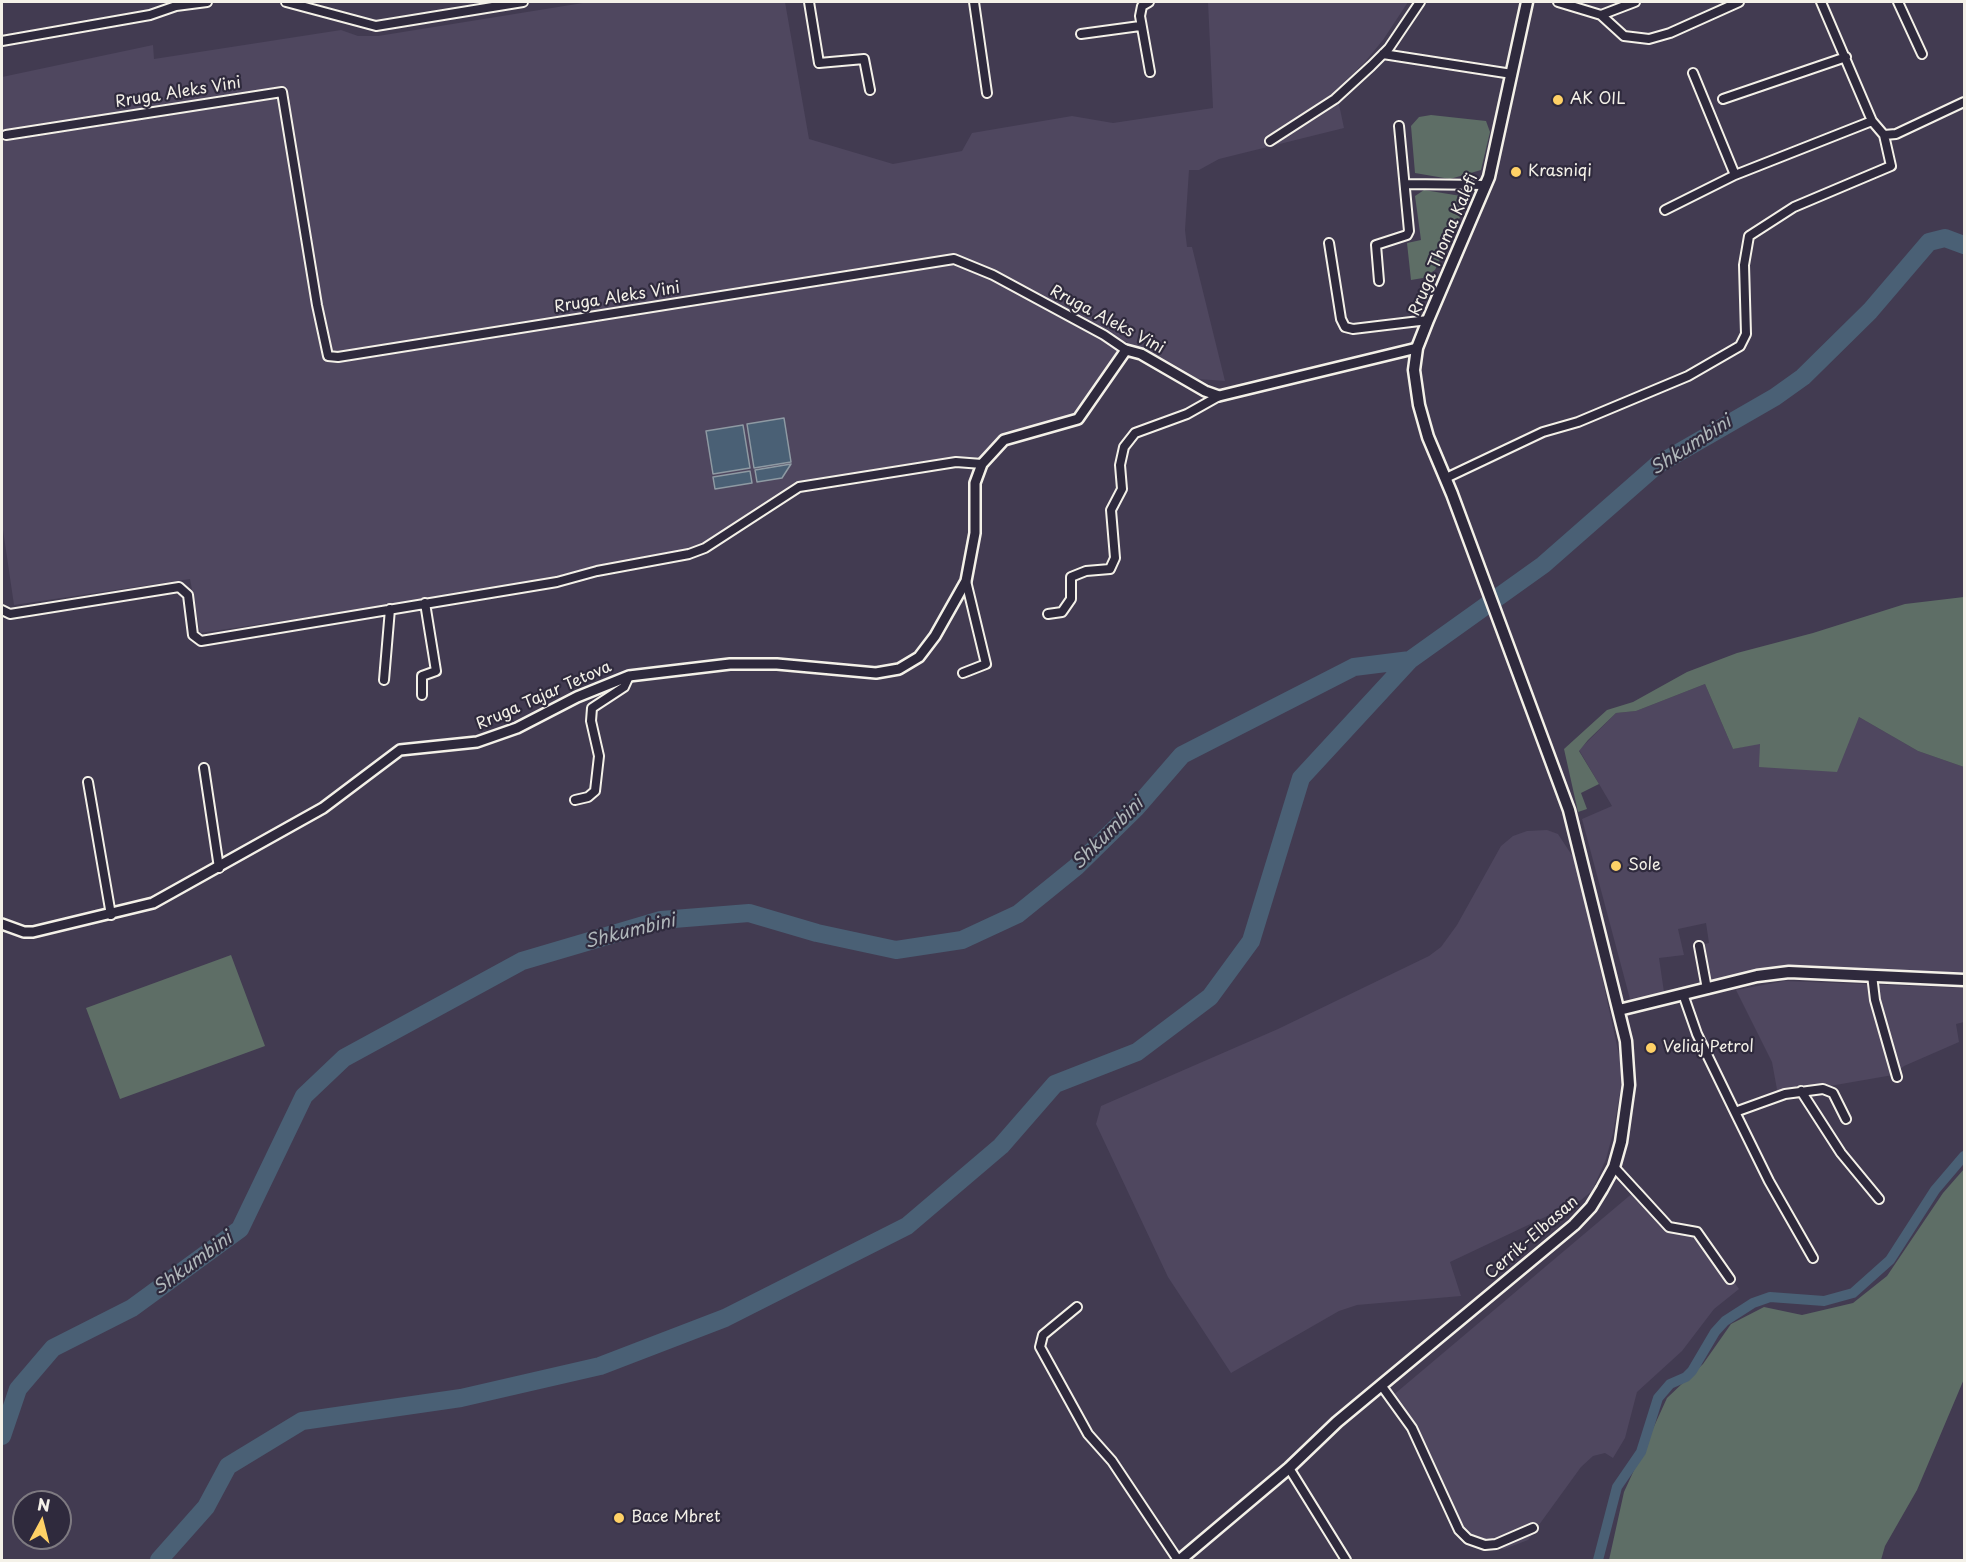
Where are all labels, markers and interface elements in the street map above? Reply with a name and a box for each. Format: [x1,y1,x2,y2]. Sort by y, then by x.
street label: Rruga Aleks Vini [114,74,242,112]
place label: AK OIL [1570,90,1626,110]
marker: AK OIL [1551,93,1565,107]
place label: Krasniqi [1528,162,1592,182]
marker: Krasniqi [1509,165,1523,179]
street label: Rruga Thoma Kalefi [1405,171,1483,319]
street label: Rruga Aleks Vini [553,279,681,317]
street label: Rruga Aleks Vini [1046,282,1168,358]
water label: Shkumbini [1646,412,1736,480]
street label: Rruga Tajar Tetova [473,658,615,734]
water label: Shkumbini [1068,794,1148,874]
place label: Sole [1628,856,1661,876]
marker: Sole [1609,859,1623,873]
water label: Shkumbini [583,910,677,954]
place label: Veliaj Petrol [1663,1038,1754,1058]
marker: Veliaj Petrol [1644,1041,1658,1055]
street label: Cerrik-Elbasan [1482,1192,1582,1284]
water label: Shkumbini [149,1228,237,1300]
north arrow [12,1490,72,1550]
text: N [36,1491,52,1517]
place label: Bace Mbret [631,1508,720,1528]
marker: Bace Mbret [612,1511,626,1525]

